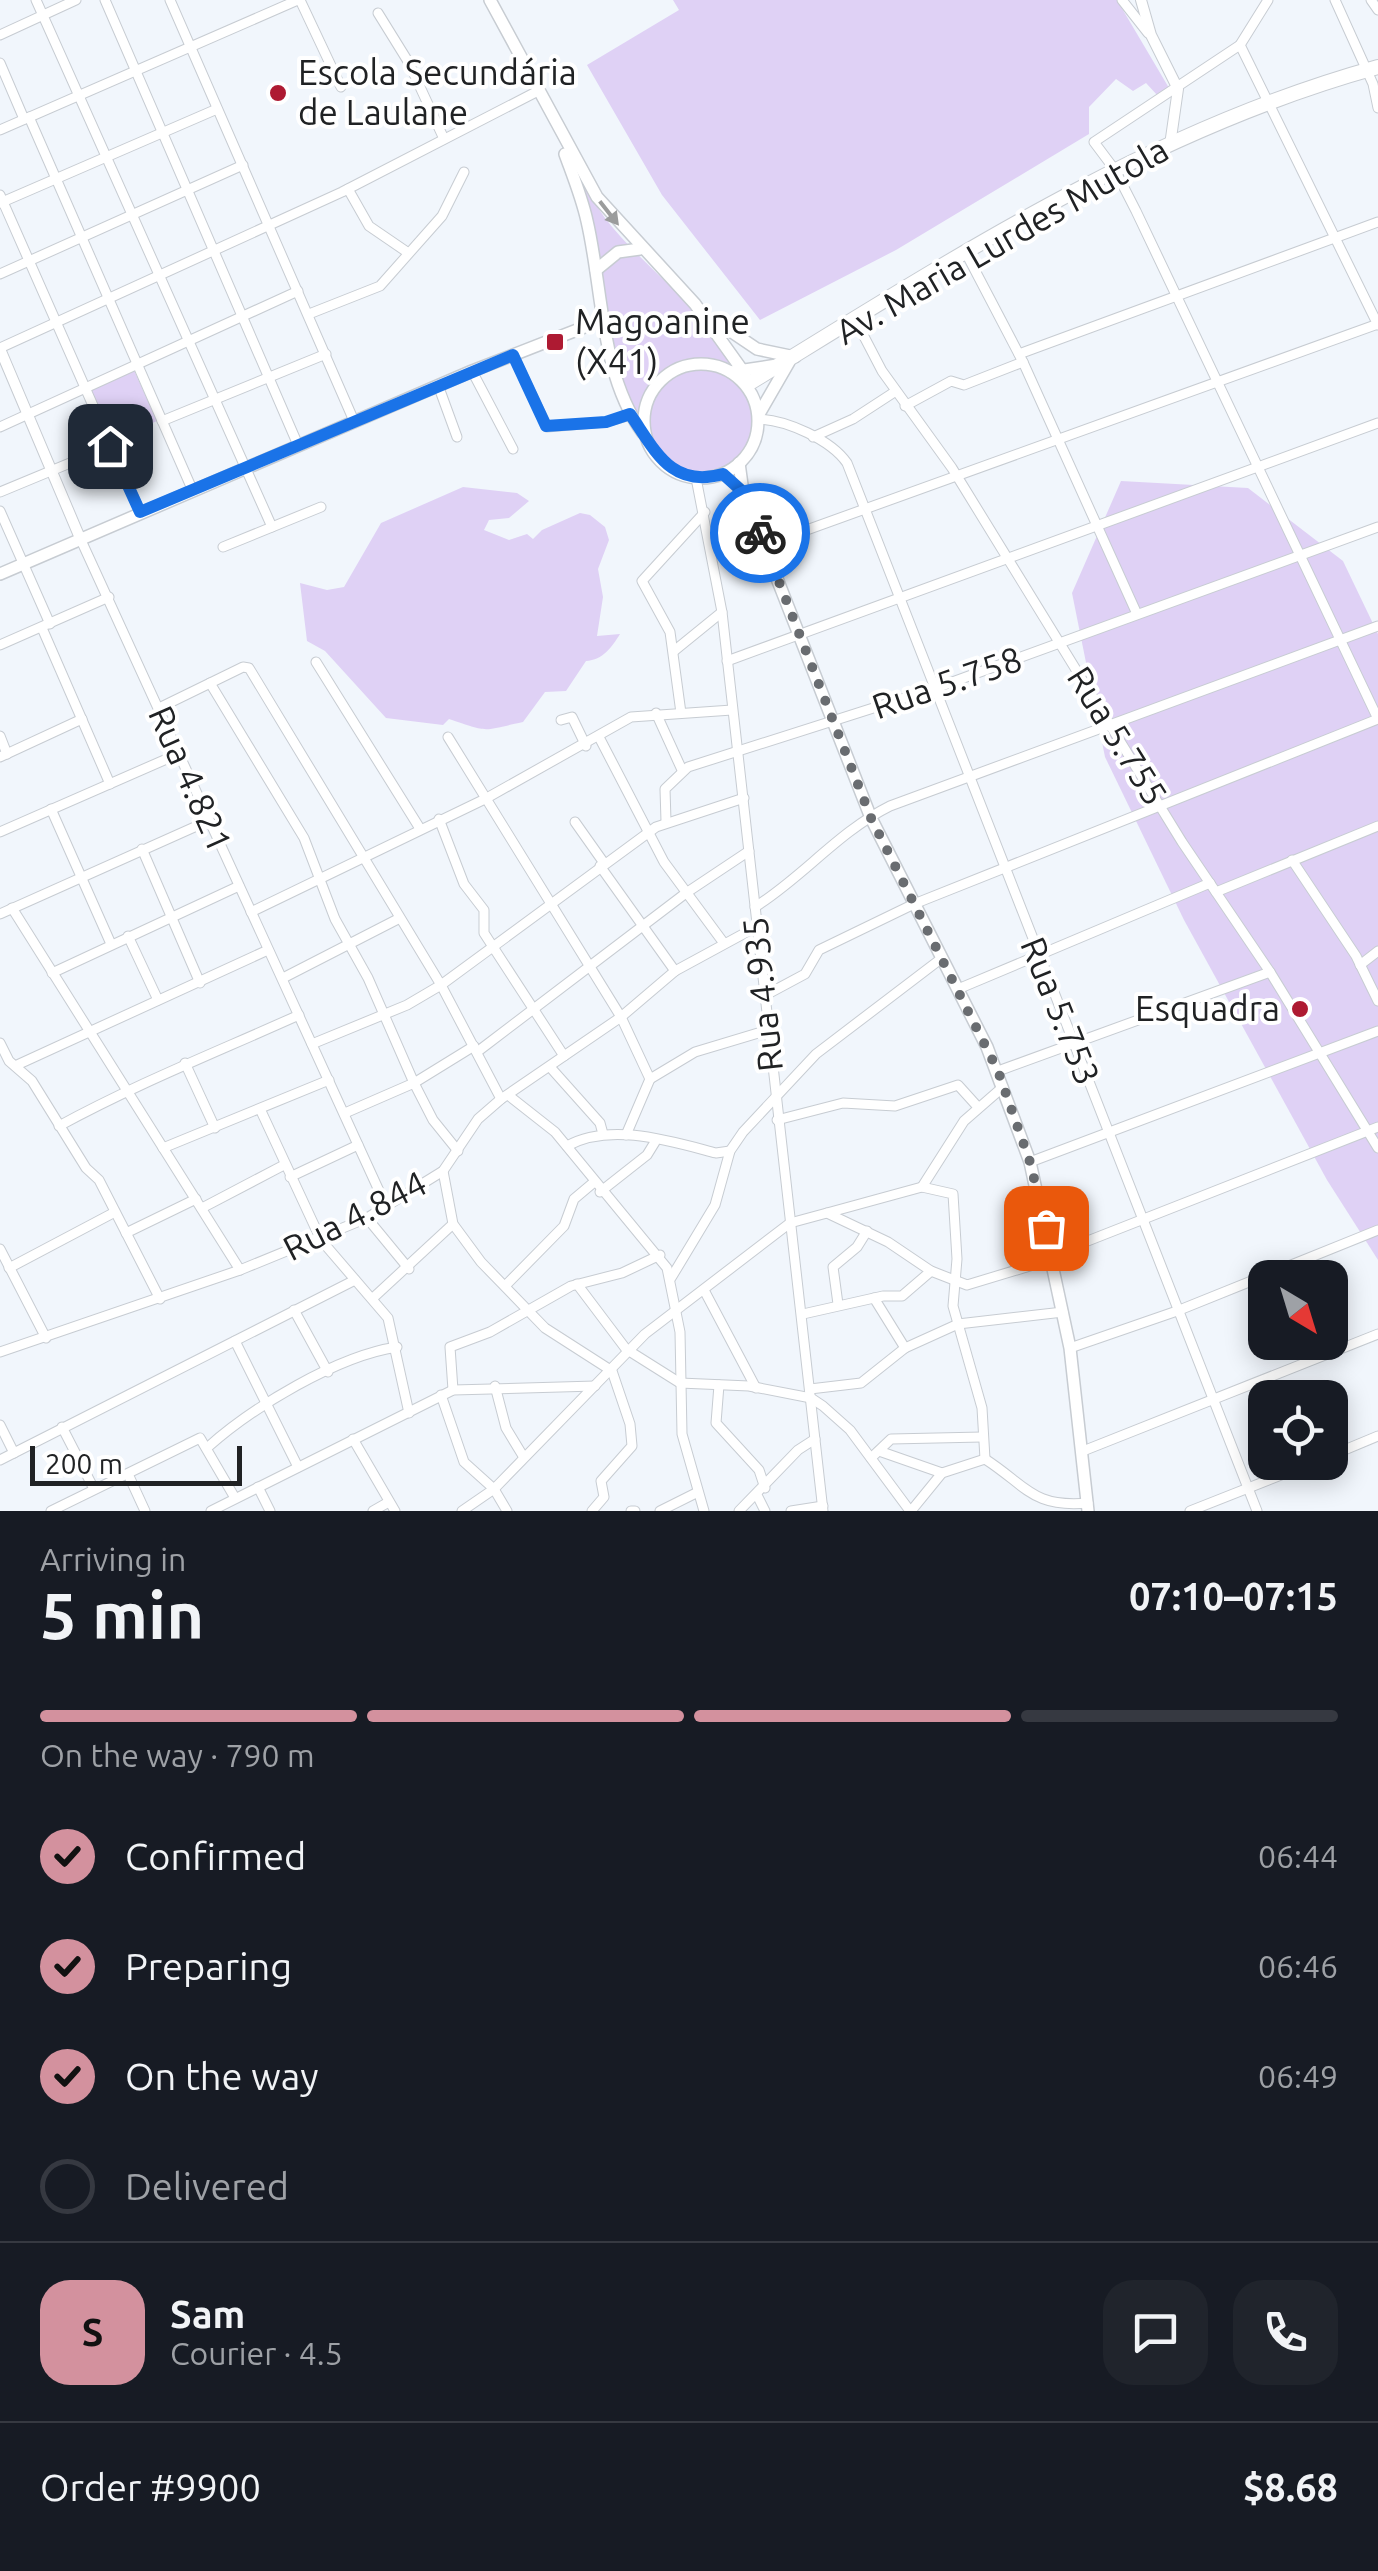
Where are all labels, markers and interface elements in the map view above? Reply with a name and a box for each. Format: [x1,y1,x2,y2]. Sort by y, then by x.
place label: Escola Secundária de Laulane [298,52,577,132]
marker: Escola Secundária de Laulane [267,82,289,104]
street label: Av. Maria Lurdes Mutola [828,129,1175,352]
one-way arrow [598,200,619,226]
place label: Magoanine (X41) [575,301,750,381]
marker: Magoanine (X41) [544,331,566,353]
pin [68,404,153,489]
icon: home [83,419,138,474]
courier [710,483,810,583]
icon: bike [733,506,788,561]
street label: Rua 5.758 [867,638,1027,726]
street label: Rua 5.755 [1060,659,1176,812]
street label: Rua 4.821 [141,699,241,858]
street label: Rua 4.935 [734,915,790,1073]
street label: Rua 5.753 [1013,931,1109,1090]
place label: Esquadra [1135,988,1280,1028]
marker: Esquadra [1289,998,1311,1020]
street label: Rua 4.844 [276,1162,433,1268]
pin [1004,1186,1089,1271]
icon: bag [1019,1201,1074,1256]
north arrow [1248,1260,1348,1360]
map controls [1248,1260,1348,1480]
button: locate [1248,1380,1348,1480]
scale bar [30,1441,242,1486]
text: 200 m [45,1448,123,1479]
text: Arriving in [40,1541,186,1577]
text: 07:10–07:15 [1129,1575,1338,1617]
text: 5 min [40,1578,204,1651]
text: On the way · 790 m [40,1737,315,1773]
icon: check [40,1829,95,1884]
text: Confirmed [125,1835,306,1877]
text: 06:44 [1258,1838,1338,1874]
icon: check [40,1939,95,1994]
text: Preparing [125,1945,292,1987]
text: 06:46 [1258,1948,1338,1984]
icon: check [40,2049,95,2104]
text: On the way [125,2055,318,2097]
text: 06:49 [1258,2058,1338,2094]
text: Delivered [125,2165,289,2207]
button: chat [1103,2280,1208,2385]
button: phone [1233,2280,1338,2385]
text: Sam [170,2293,245,2335]
text: S [82,2311,103,2353]
text: Courier · 4.5 [170,2335,343,2371]
text: Order #9900 [40,2466,261,2508]
text: $8.68 [1243,2466,1338,2508]

